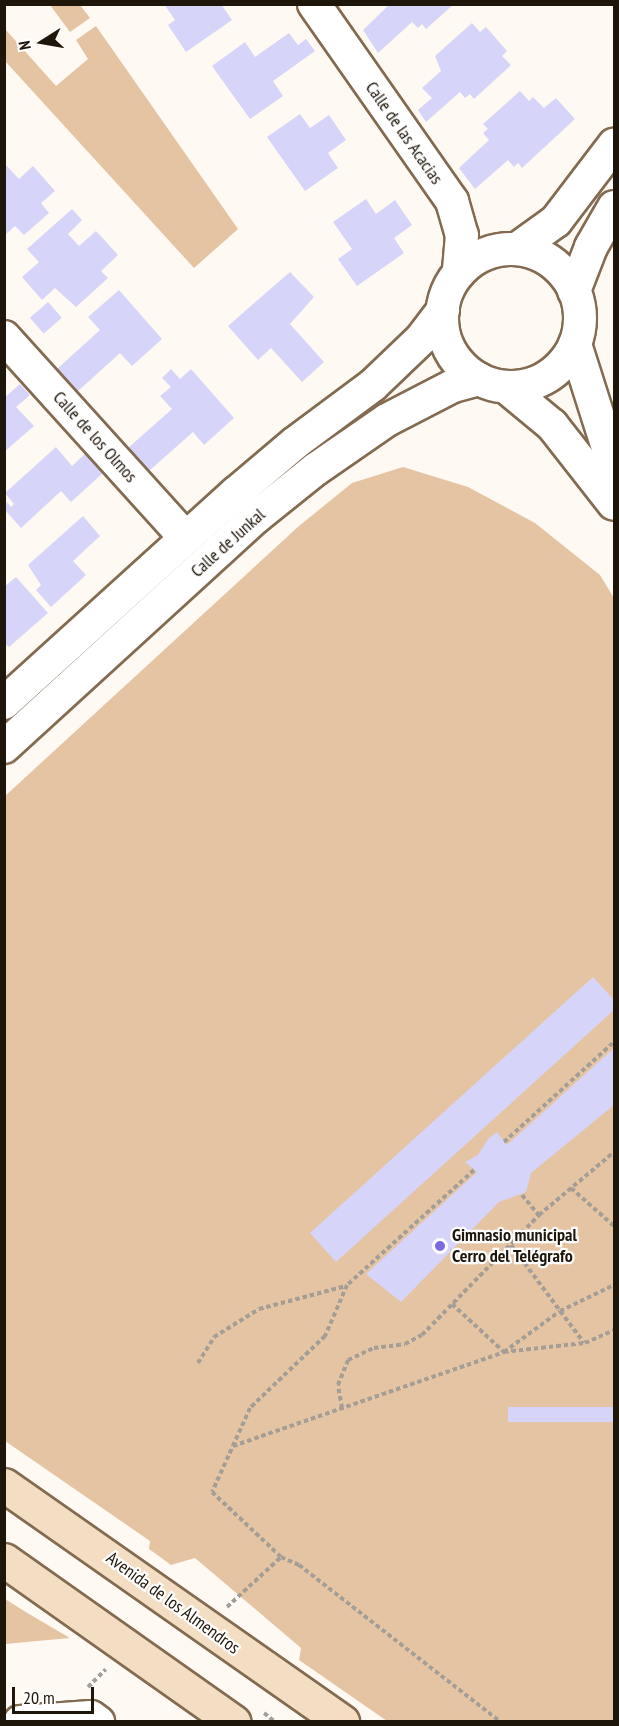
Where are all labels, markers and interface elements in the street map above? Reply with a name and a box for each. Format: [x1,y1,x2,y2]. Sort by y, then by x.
north arrow [12,12,72,72]
text: N [14,39,35,52]
street label: Calle de las Acacias [361,77,447,189]
street label: Calle de los Olmos [48,387,142,487]
street label: Calle de Junkal [186,504,270,582]
place label: Gimnasio municipal Cerro del Telégrafo [452,1225,577,1268]
marker: Gimnasio municipal Cerro del Telégrafo [433,1239,447,1253]
street label: Avenida de los Almendros [102,1547,244,1659]
scale bar [15,1675,98,1713]
text: 20 m [23,1686,55,1709]

